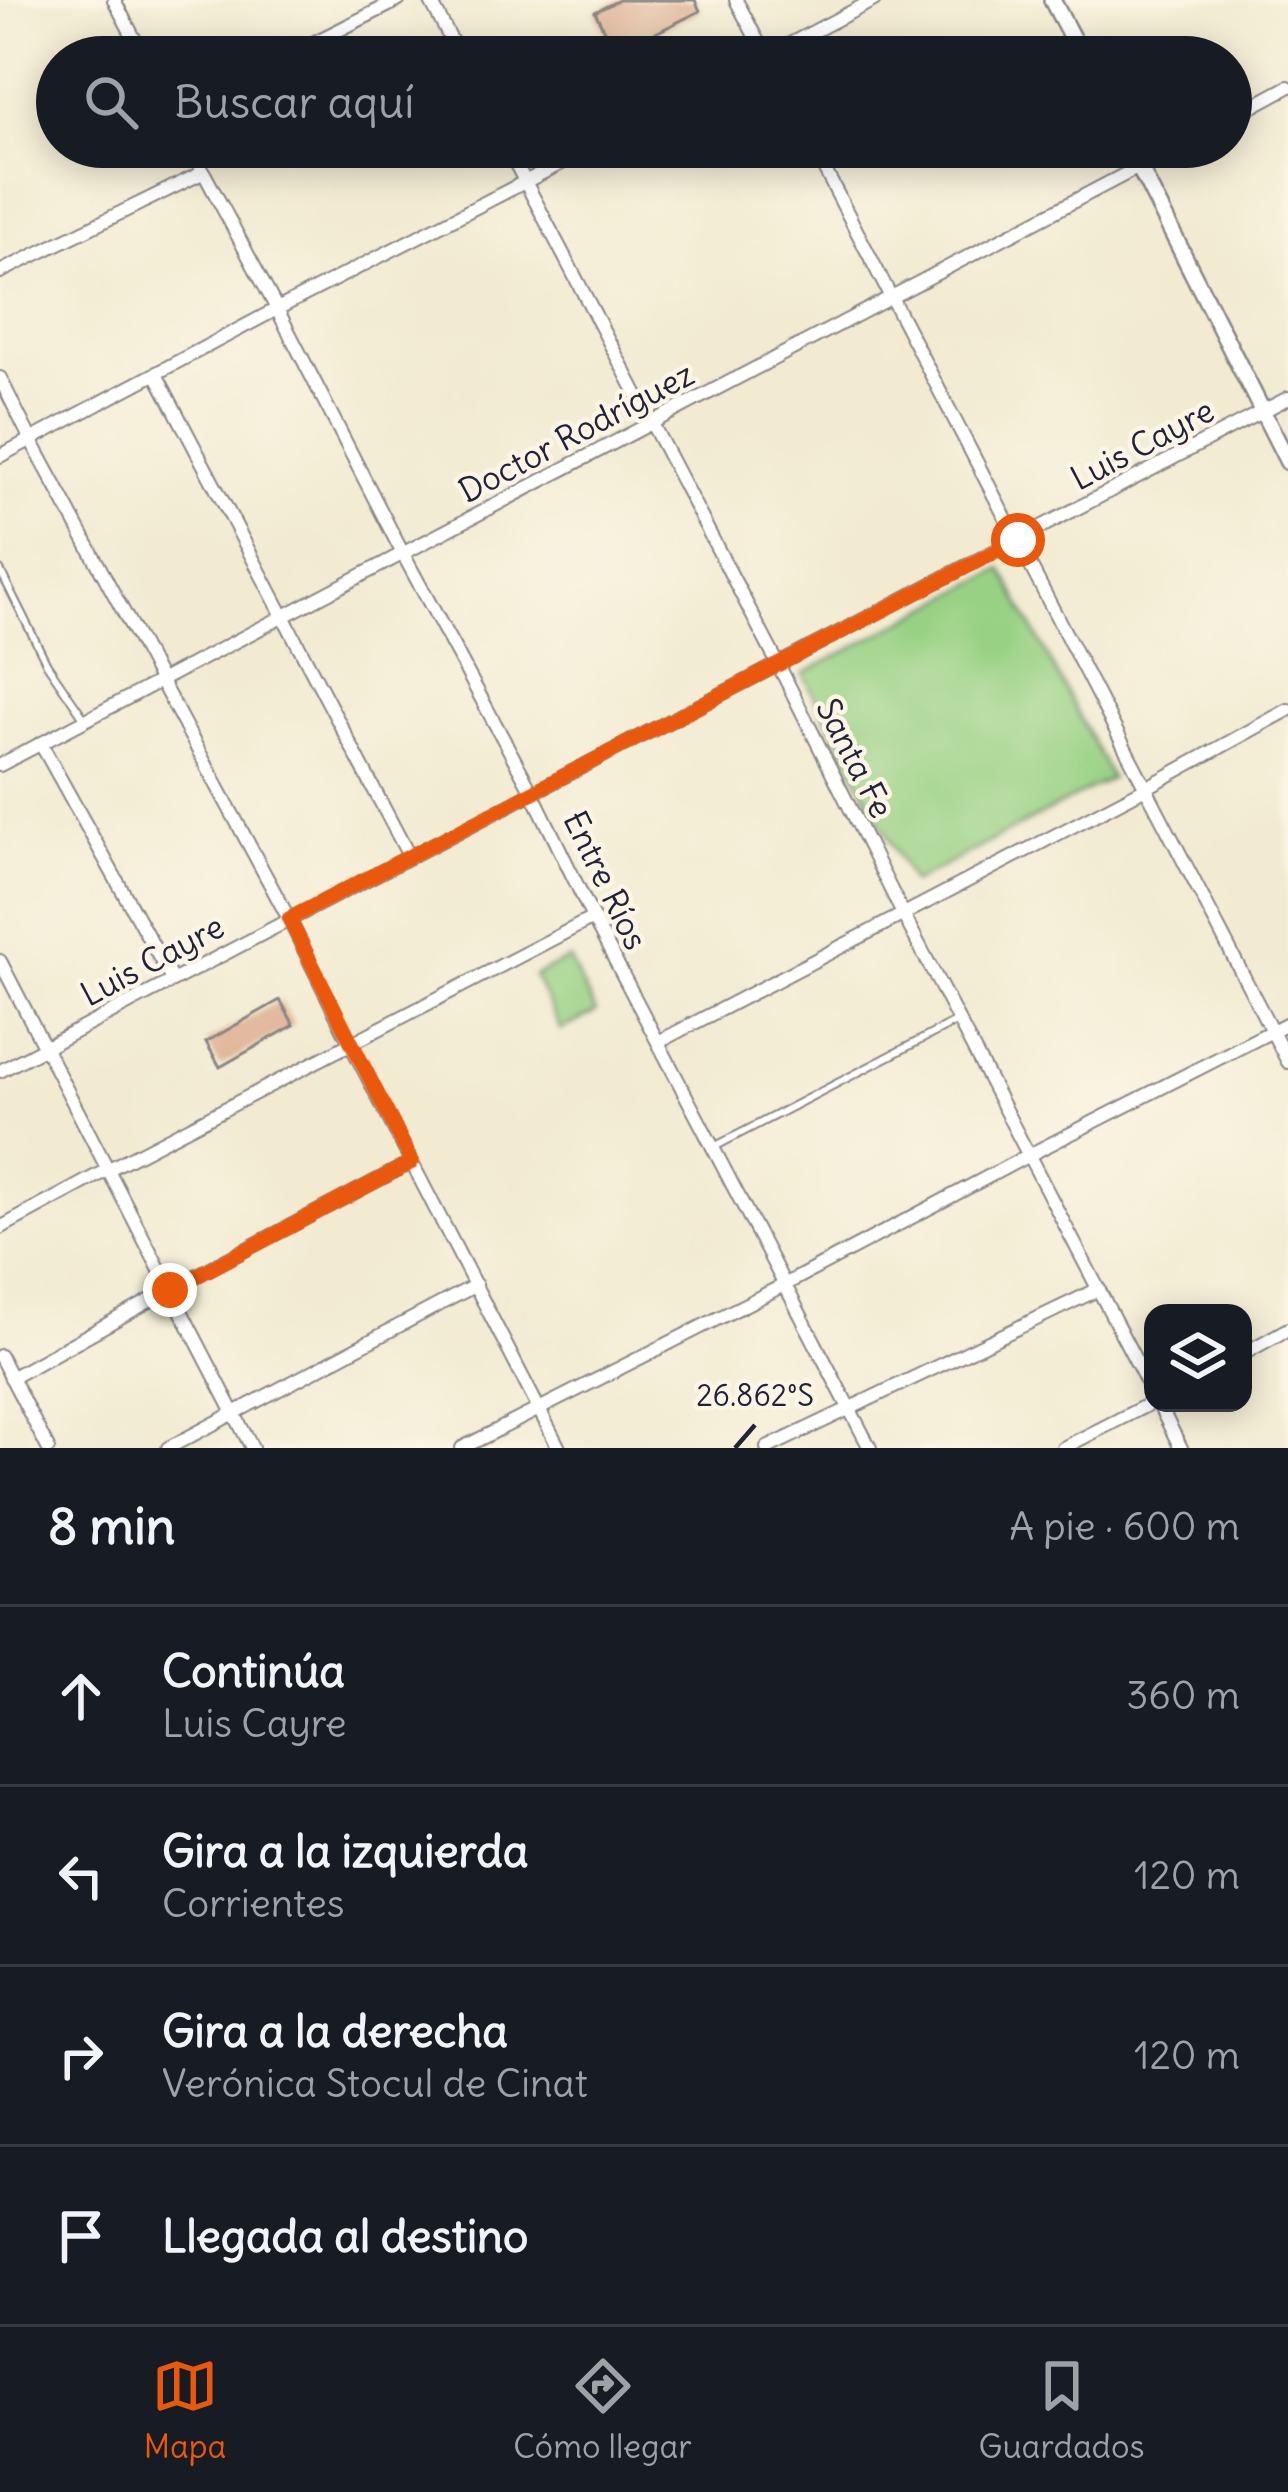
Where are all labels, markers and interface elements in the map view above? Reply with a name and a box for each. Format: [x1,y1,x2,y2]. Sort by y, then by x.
search box [36,36,1252,168]
icon: search [78,69,144,135]
text: Buscar aquí [174,74,414,130]
street label: Doctor Rodríguez [451,352,701,512]
street label: Luis Cayre [1063,389,1221,499]
route start [991,513,1045,567]
street label: Santa Fe [807,691,903,825]
street label: Entre Ríos [554,804,658,956]
street label: Luis Cayre [73,905,231,1015]
route end [143,1263,197,1317]
map controls [1144,1304,1252,1412]
button: layers [1144,1304,1252,1412]
text: 26.862°S [696,1376,814,1414]
text: 8 min [48,1494,175,1558]
text: A pie · 600 m [1009,1502,1240,1551]
text: Continúa [162,1643,345,1699]
icon: ahead [48,1663,114,1729]
text: 360 m [1126,1671,1240,1720]
text: Luis Cayre [162,1699,347,1748]
text: Gira a la izquierda [162,1823,529,1879]
icon: left [48,1843,114,1909]
text: 120 m [1134,1851,1240,1900]
text: Corrientes [162,1879,344,1928]
text: Gira a la derecha [162,2003,508,2059]
icon: right [48,2023,114,2089]
text: 120 m [1134,2031,1240,2080]
text: Verónica Stocul de Cinat [162,2059,588,2108]
icon: arrive [48,2203,114,2269]
text: Llegada al destino [162,2208,528,2264]
tab: Mapa [143,2353,226,2467]
tab: Cómo llegar [513,2353,692,2467]
tab: Guardados [979,2353,1145,2467]

